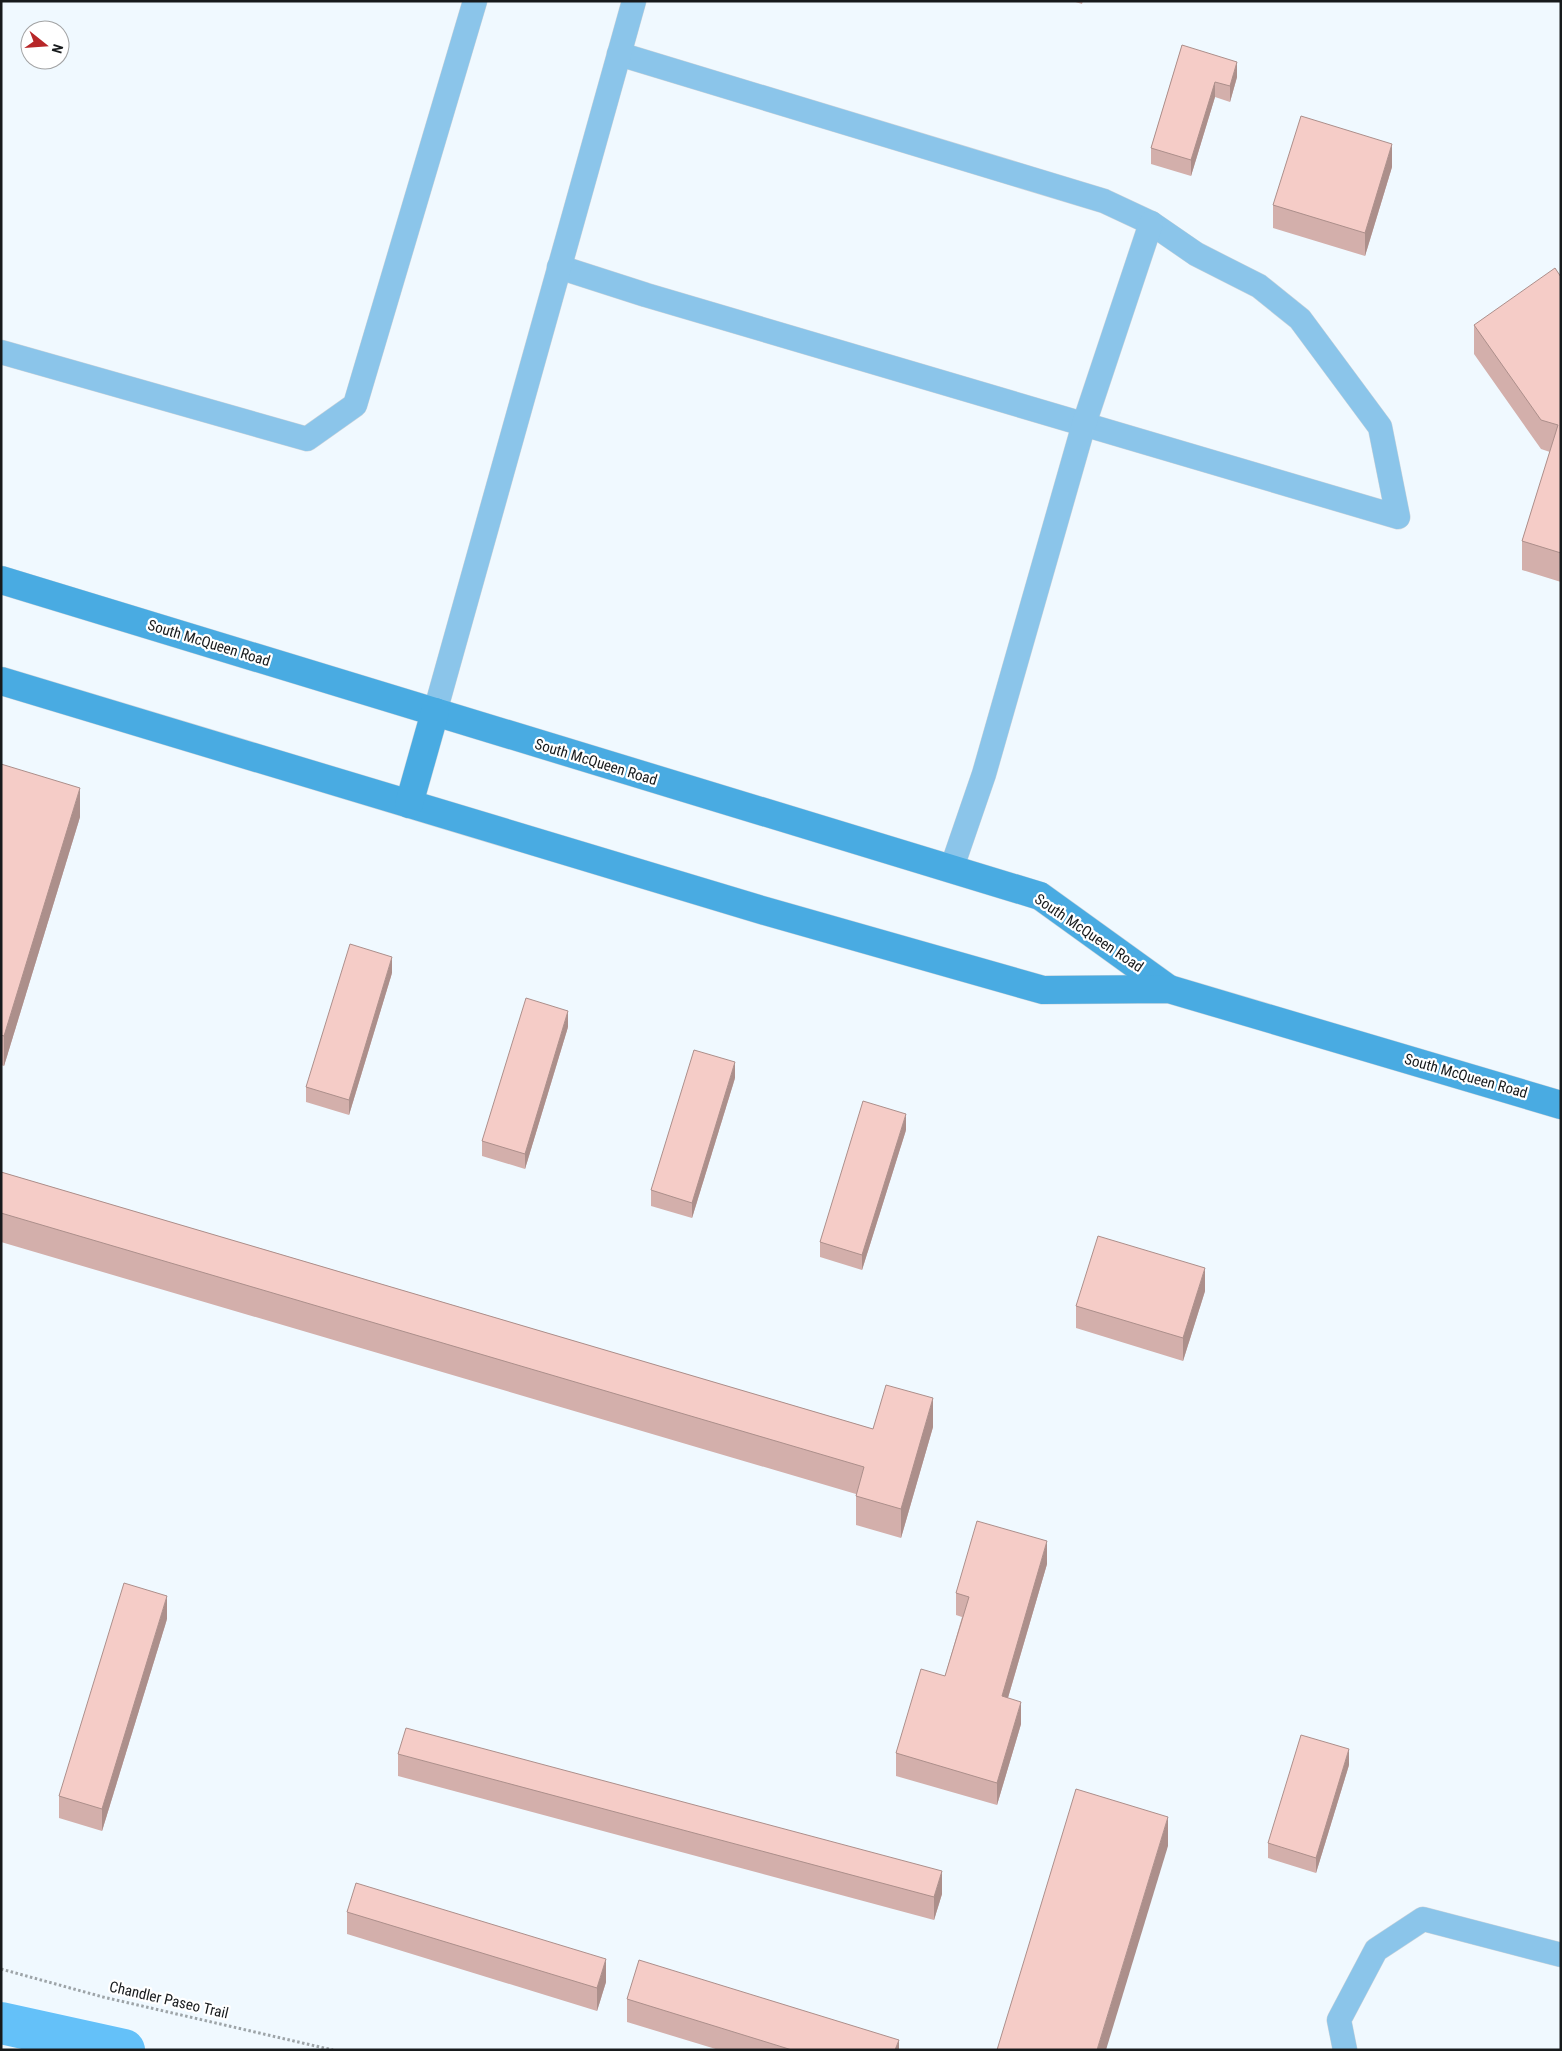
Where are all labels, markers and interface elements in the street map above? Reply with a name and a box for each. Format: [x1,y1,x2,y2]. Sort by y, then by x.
north arrow [20,20,70,70]
text: N [49,42,66,55]
street label: South McQueen Road [146,616,272,670]
street label: South McQueen Road [533,735,659,789]
street label: South McQueen Road [1031,890,1147,976]
street label: South McQueen Road [1402,1050,1530,1102]
street label: Chandler Paseo Trail [108,1978,230,2022]

